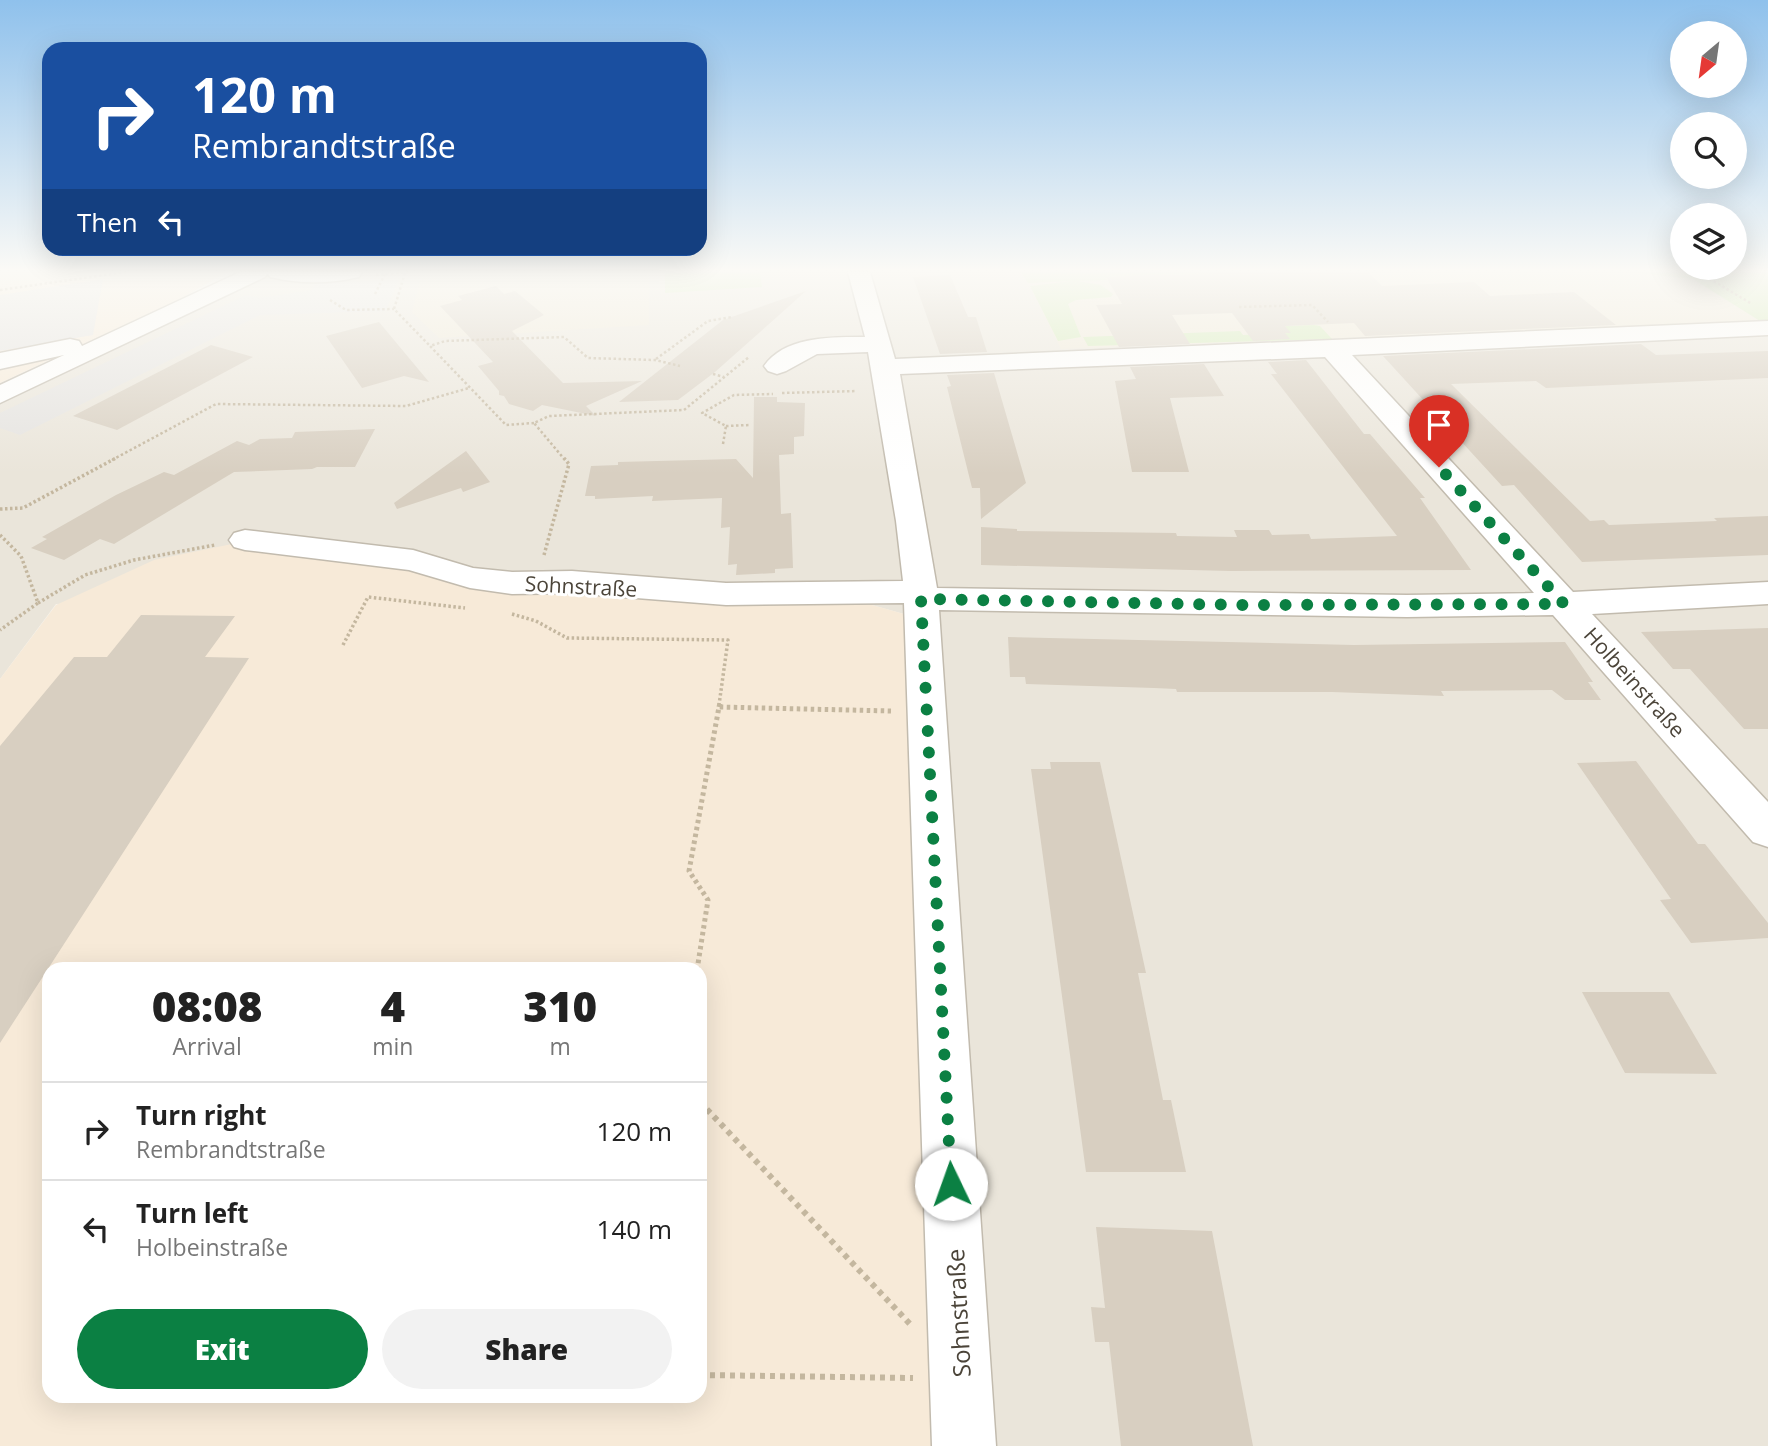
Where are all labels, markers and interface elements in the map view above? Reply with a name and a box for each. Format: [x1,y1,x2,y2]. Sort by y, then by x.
north arrow [1670,21,1746,98]
map controls [1670,21,1747,280]
text: 120 m [192,61,337,127]
icon: right [77,70,168,161]
button: search [1670,112,1747,189]
text: Rembrandtstraße [192,124,456,167]
icon: left [152,203,190,241]
button: layers [1670,203,1747,280]
text: Then [77,204,138,240]
pin [1409,395,1469,467]
icon: arrive [1420,406,1458,444]
street label: Sohnstraße [524,569,638,603]
street label: Holbeinstraße [1578,621,1692,743]
text: 08:08 [152,977,262,1034]
text: 4 [381,977,405,1034]
text: 310 [523,977,597,1034]
text: Arrival [173,1030,242,1062]
text: min [372,1030,413,1062]
text: m [550,1030,571,1062]
text: Turn right [136,1097,267,1133]
icon: right [77,1112,115,1150]
text: 120 m [597,1113,672,1149]
text: Rembrandtstraße [136,1133,326,1165]
position arrow [914,1147,988,1221]
text: Turn left [136,1195,248,1231]
icon: left [77,1210,115,1248]
text: 140 m [597,1211,672,1247]
text: Holbeinstraße [136,1231,288,1263]
street label: Sohnstraße [938,1248,978,1378]
button: Exit [77,1309,368,1389]
button: Share [382,1309,672,1389]

